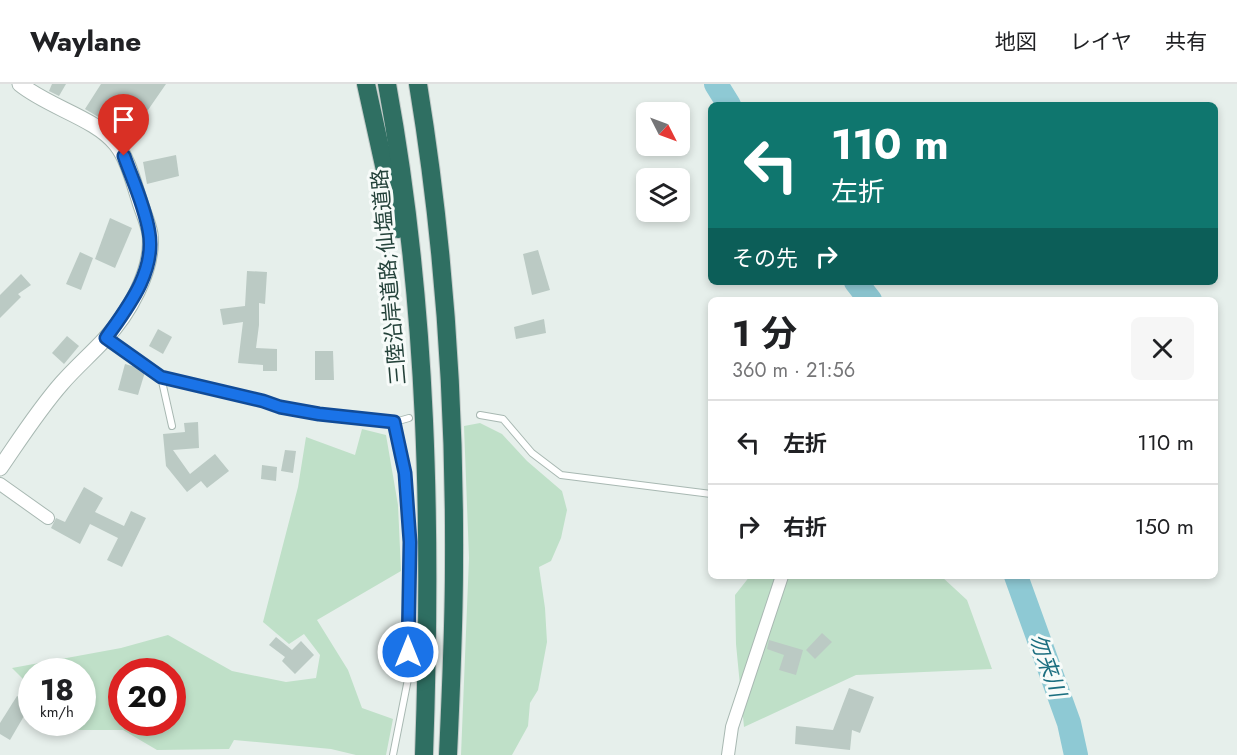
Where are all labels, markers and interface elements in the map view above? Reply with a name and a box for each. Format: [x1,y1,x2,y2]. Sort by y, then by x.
text: Waylane [30,21,141,62]
text: 地図 [995,27,1037,57]
text: レイヤ [1070,27,1132,57]
text: 共有 [1165,27,1207,57]
pin [98,94,149,156]
north arrow [636,102,690,156]
map controls [636,102,690,222]
icon: arrive [107,103,140,136]
text: 110 m [831,114,949,175]
icon: left [732,126,810,204]
street label: 三陸沿岸道路;仙塩道路 [365,168,413,386]
button: layers [636,168,690,222]
text: 左折 [831,172,885,211]
icon: right [810,240,843,273]
text: その先 [732,242,798,274]
text: 1 分 [732,307,797,359]
button: close [1131,317,1194,380]
text: 360 m · 21:56 [732,356,855,385]
icon: left [732,426,765,459]
text: 110 m [1137,426,1194,458]
text: 左折 [783,427,827,459]
icon: right [732,510,765,543]
text: 150 m [1135,510,1194,542]
text: 右折 [783,511,827,543]
position arrow [376,620,440,684]
water label: 勿来川 [1022,629,1075,703]
speed limit sign: 20 [108,658,186,736]
text: 18 [40,668,74,711]
text: km/h [40,701,74,723]

